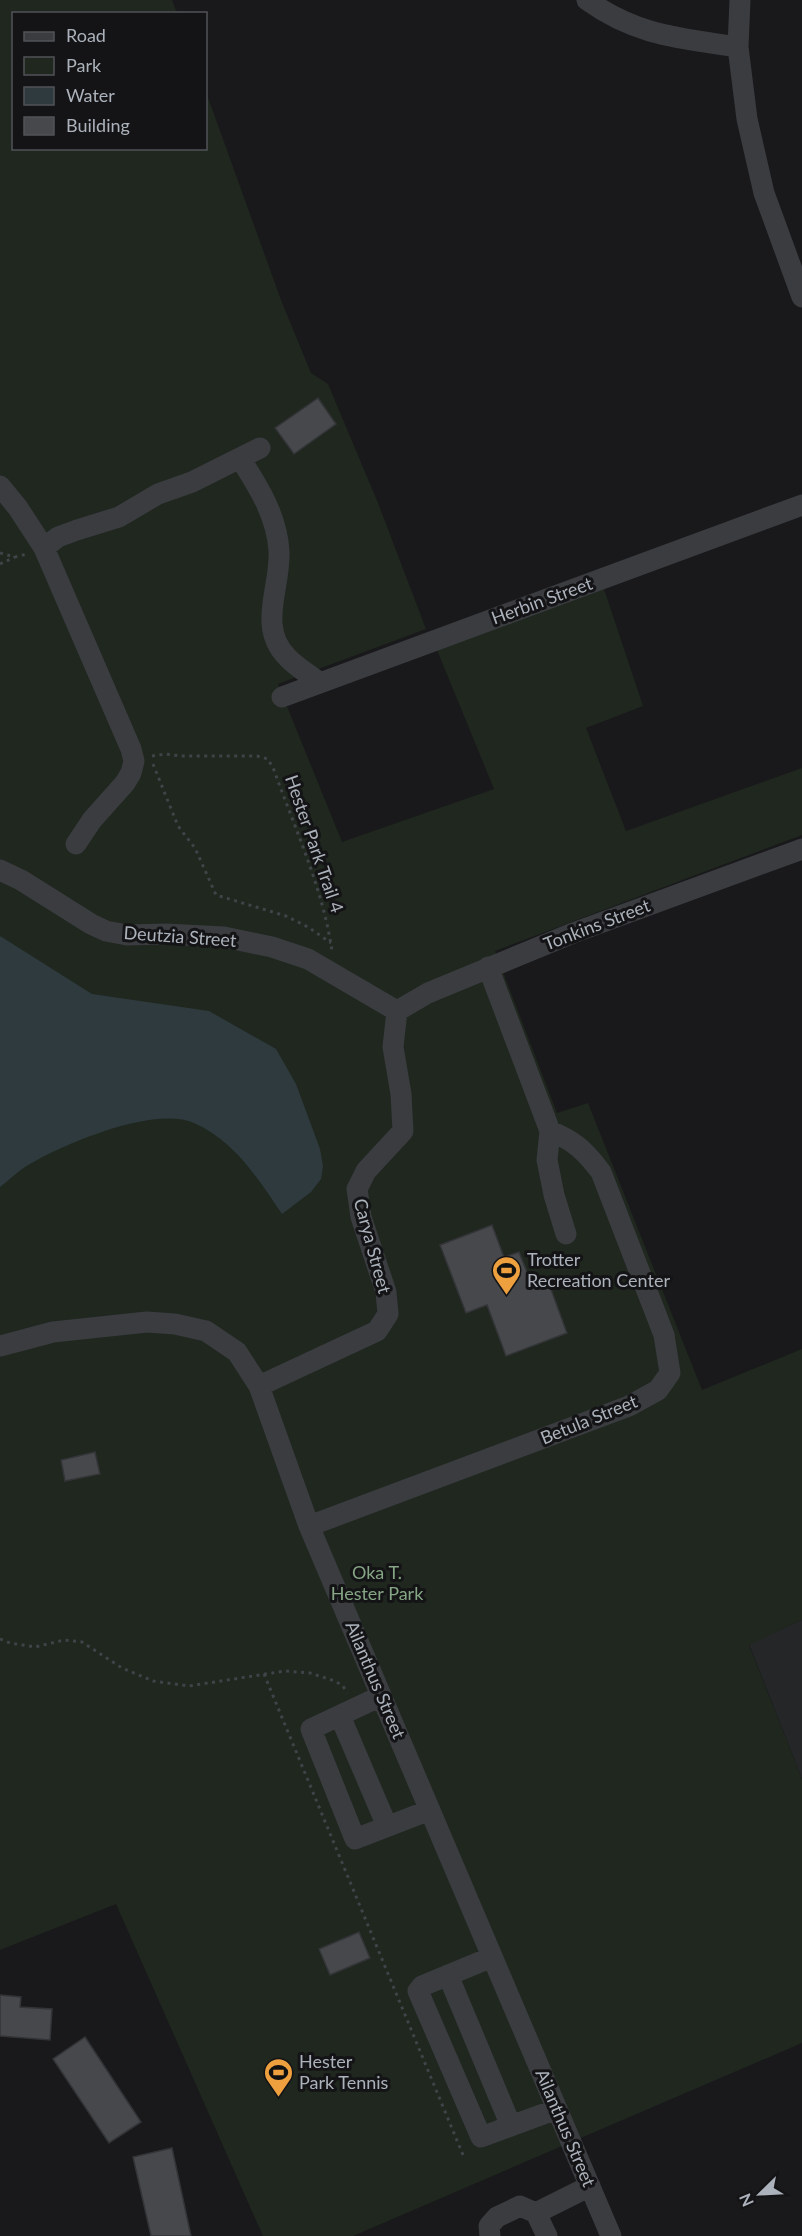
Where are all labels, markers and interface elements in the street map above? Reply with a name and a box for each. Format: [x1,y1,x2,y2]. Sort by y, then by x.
legend [12,12,207,150]
text: Road [66,24,106,46]
text: Park [66,54,102,76]
text: Water [66,84,115,106]
text: Building [66,114,130,136]
street label: Herbin Street [488,571,596,629]
street label: Hester Park Trail 4 [281,772,349,915]
street label: Tonkins Street [540,894,653,954]
street label: Deutzia Street [123,921,238,951]
street label: Carya Street [350,1196,396,1296]
place label: Trotter Recreation Center [527,1248,670,1291]
sports icon: Trotter Recreation Center [490,1254,522,1296]
street label: Betula Street [537,1389,641,1448]
park label: Oka T. Hester Park [331,1561,424,1604]
street label: Ailanthus Street [341,1617,411,1742]
place label: Hester Park Tennis [299,2050,389,2093]
sports icon: Hester Park Tennis [262,2056,294,2098]
street label: Ailanthus Street [531,2065,601,2190]
north arrow [730,2164,790,2224]
text: N [735,2191,757,2210]

